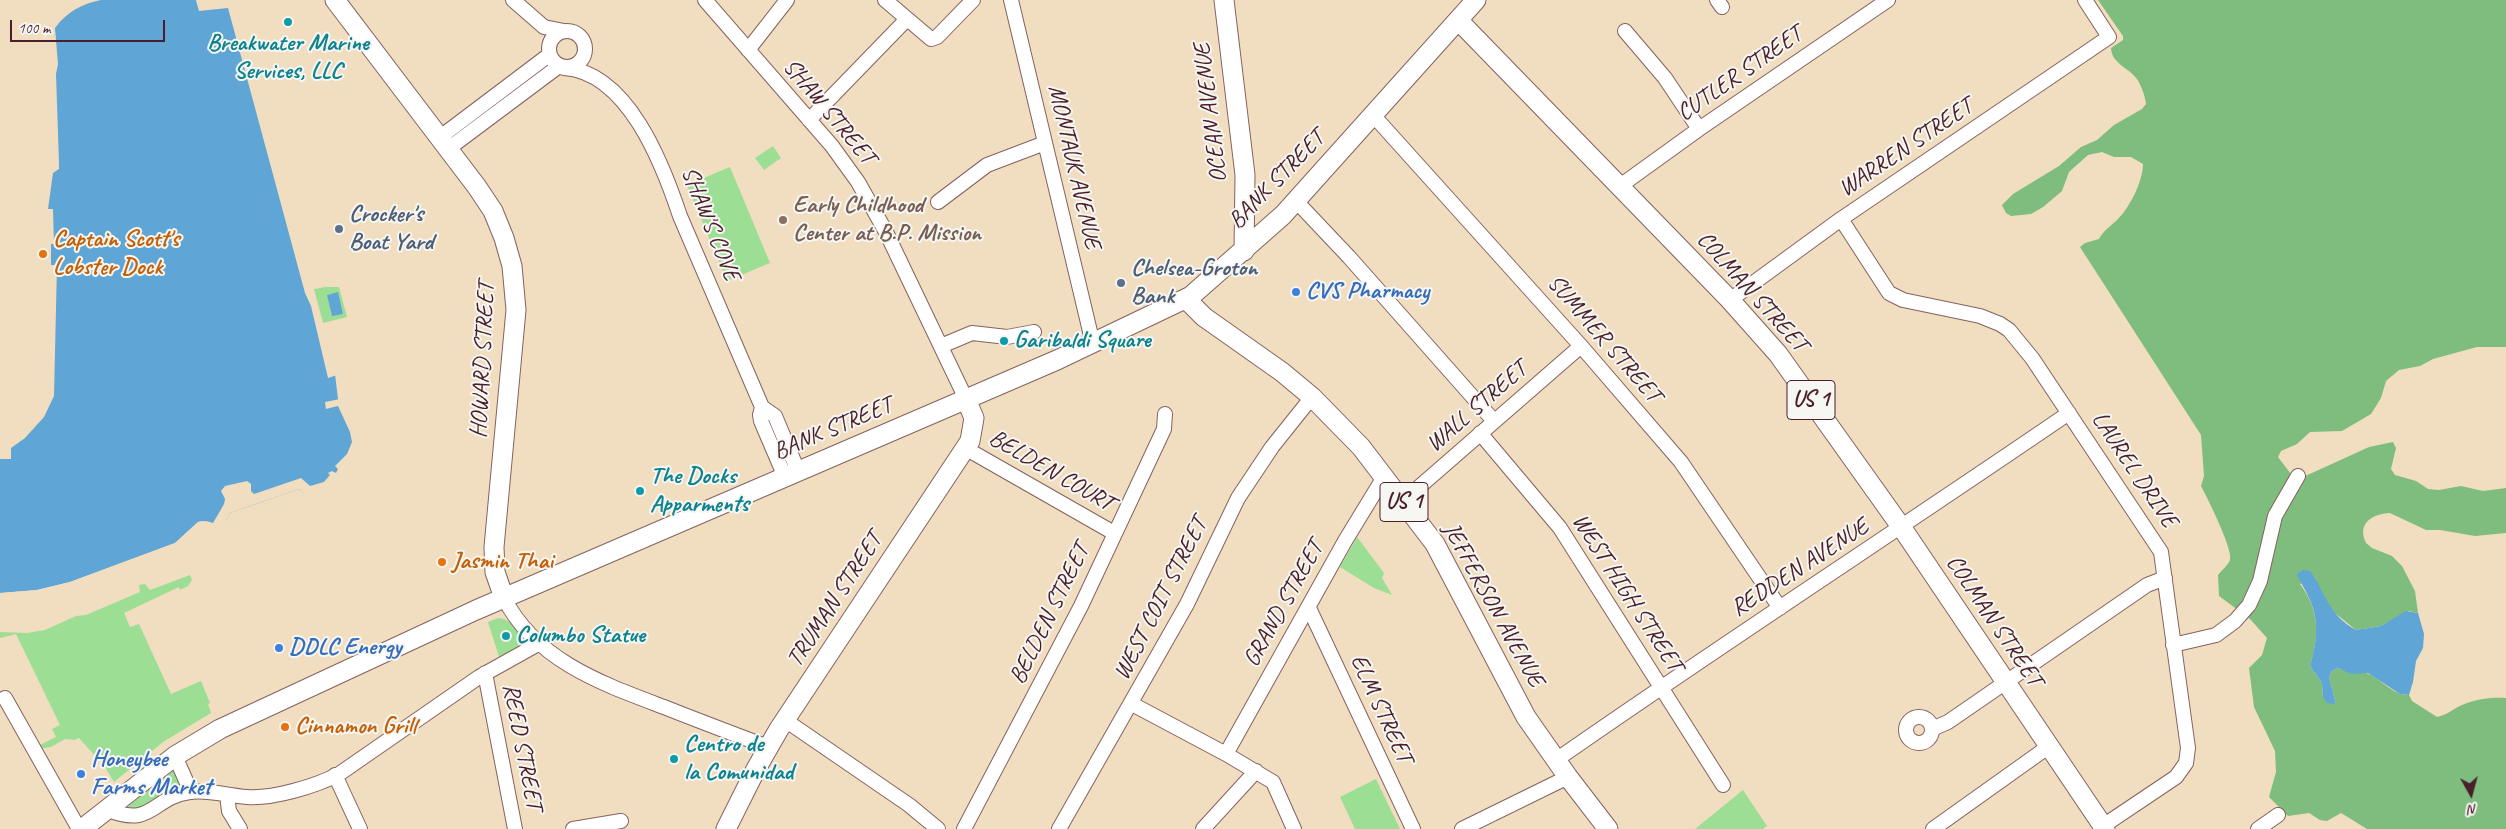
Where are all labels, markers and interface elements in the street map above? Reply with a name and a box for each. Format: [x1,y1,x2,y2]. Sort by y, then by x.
scale bar [12,10,168,42]
marker: Breakwater Marine Services, LLC [282,16,294,28]
text: 100 m [18,19,50,38]
street label: CUTLER STREET [1672,20,1808,128]
place label: Breakwater Marine Services, LLC [207,30,369,86]
street label: OCEAN AVENUE [1188,42,1234,184]
street label: SHAW STREET [776,53,882,171]
street label: MONTAUK AVENUE [1041,82,1107,252]
street label: WARREN STREET [1833,93,1979,203]
street label: BANK STREET [1223,125,1331,235]
street label: SHAW'S COVE [674,163,746,285]
place label: Early Childhood Center at B.P. Mission [793,192,981,248]
place label: Crocker's Boat Yard [349,201,433,257]
marker: Early Childhood Center at B.P. Mission [777,214,789,226]
marker: Crocker's Boat Yard [333,223,345,235]
place label: Captain Scott's Lobster Dock [53,226,179,282]
street label: COLMAN STREET [1690,226,1814,358]
marker: Captain Scott's Lobster Dock [37,248,49,260]
place label: Chelsea-Groton Bank [1131,255,1257,311]
street label: SUMMER STREET [1541,269,1667,409]
marker: Chelsea-Groton Bank [1115,277,1127,289]
place label: CVS Pharmacy [1306,278,1429,306]
street label: HOWARD STREET [465,281,501,439]
marker: CVS Pharmacy [1290,286,1302,298]
place label: Garibaldi Square [1014,327,1151,355]
marker: Garibaldi Square [998,335,1010,347]
street label: WALL STREET [1421,355,1533,459]
road number: US 1 [1787,380,1835,420]
street label: BANK STREET [769,391,897,467]
street label: LAUREL DRIVE [2085,407,2183,533]
street label: BELDEN COURT [984,424,1118,518]
place label: The Docks Apparments [650,463,749,519]
road number: US 1 [1380,482,1428,522]
marker: The Docks Apparments [634,485,646,497]
street label: WEST HIGH STREET [1565,509,1689,677]
street label: WEST COIT STREET [1108,513,1214,685]
street label: REDDEN AVENUE [1726,513,1874,623]
street label: JEFFERSON AVENUE [1436,518,1550,692]
street label: TRUMAN STREET [781,527,889,673]
street label: GRAND STREET [1238,536,1330,672]
street label: BELDEN STREET [1004,539,1096,689]
place label: Jasmin Thai [452,548,553,576]
street label: COLMAN STREET [1939,550,2049,692]
marker: Jasmin Thai [436,556,448,568]
place label: Columbo Statue [516,622,645,650]
marker: Columbo Statue [500,630,512,642]
place label: DDLC Energy [289,634,401,662]
marker: DDLC Energy [273,642,285,654]
street label: ELM STREET [1343,650,1419,768]
street label: REED STREET [496,681,548,813]
place label: Cinnamon Grill [295,713,416,741]
marker: Cinnamon Grill [279,721,291,733]
place label: Centro de la Comunidad [684,731,793,787]
place label: Honeybee Farms Market [91,746,211,802]
marker: Centro de la Comunidad [668,753,680,765]
marker: Honeybee Farms Market [75,768,87,780]
north arrow [2446,769,2496,819]
text: N [2468,800,2478,818]

